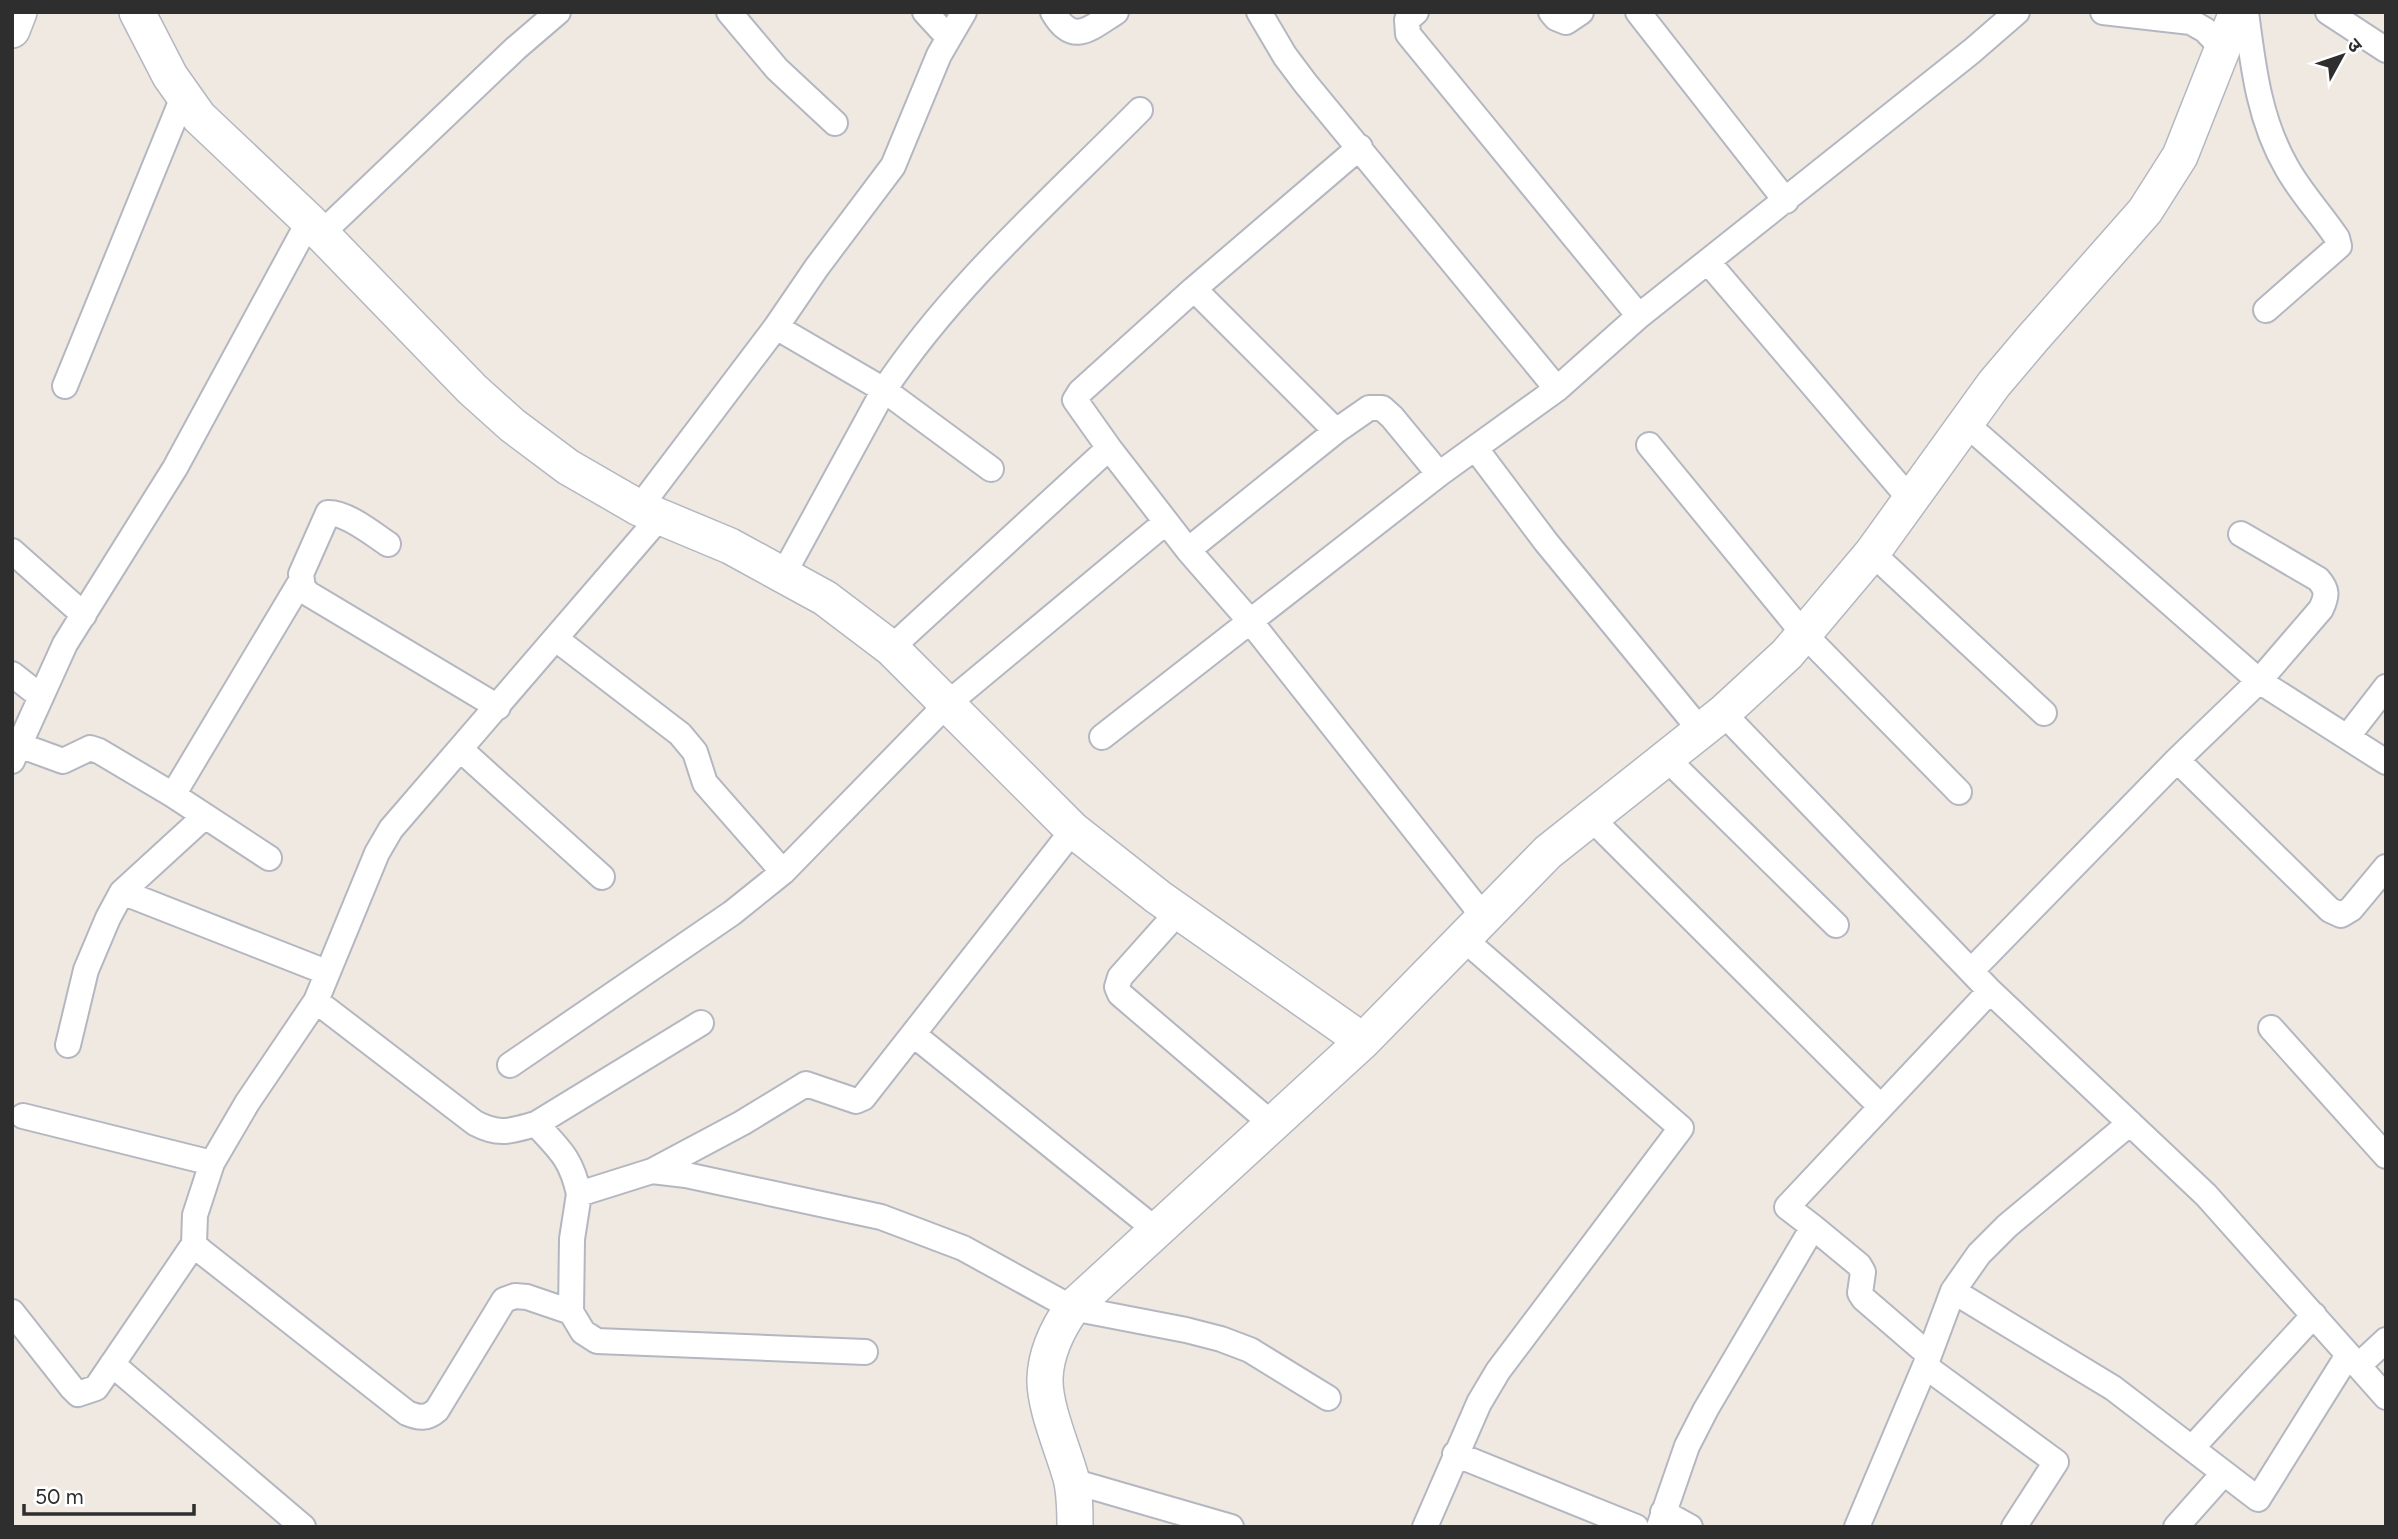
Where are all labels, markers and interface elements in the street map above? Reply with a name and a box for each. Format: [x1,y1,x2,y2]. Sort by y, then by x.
north arrow [2307,21,2377,91]
text: उ [2342,34,2368,58]
scale bar [24,1472,194,1516]
text: 50 m [35,1484,84,1509]

